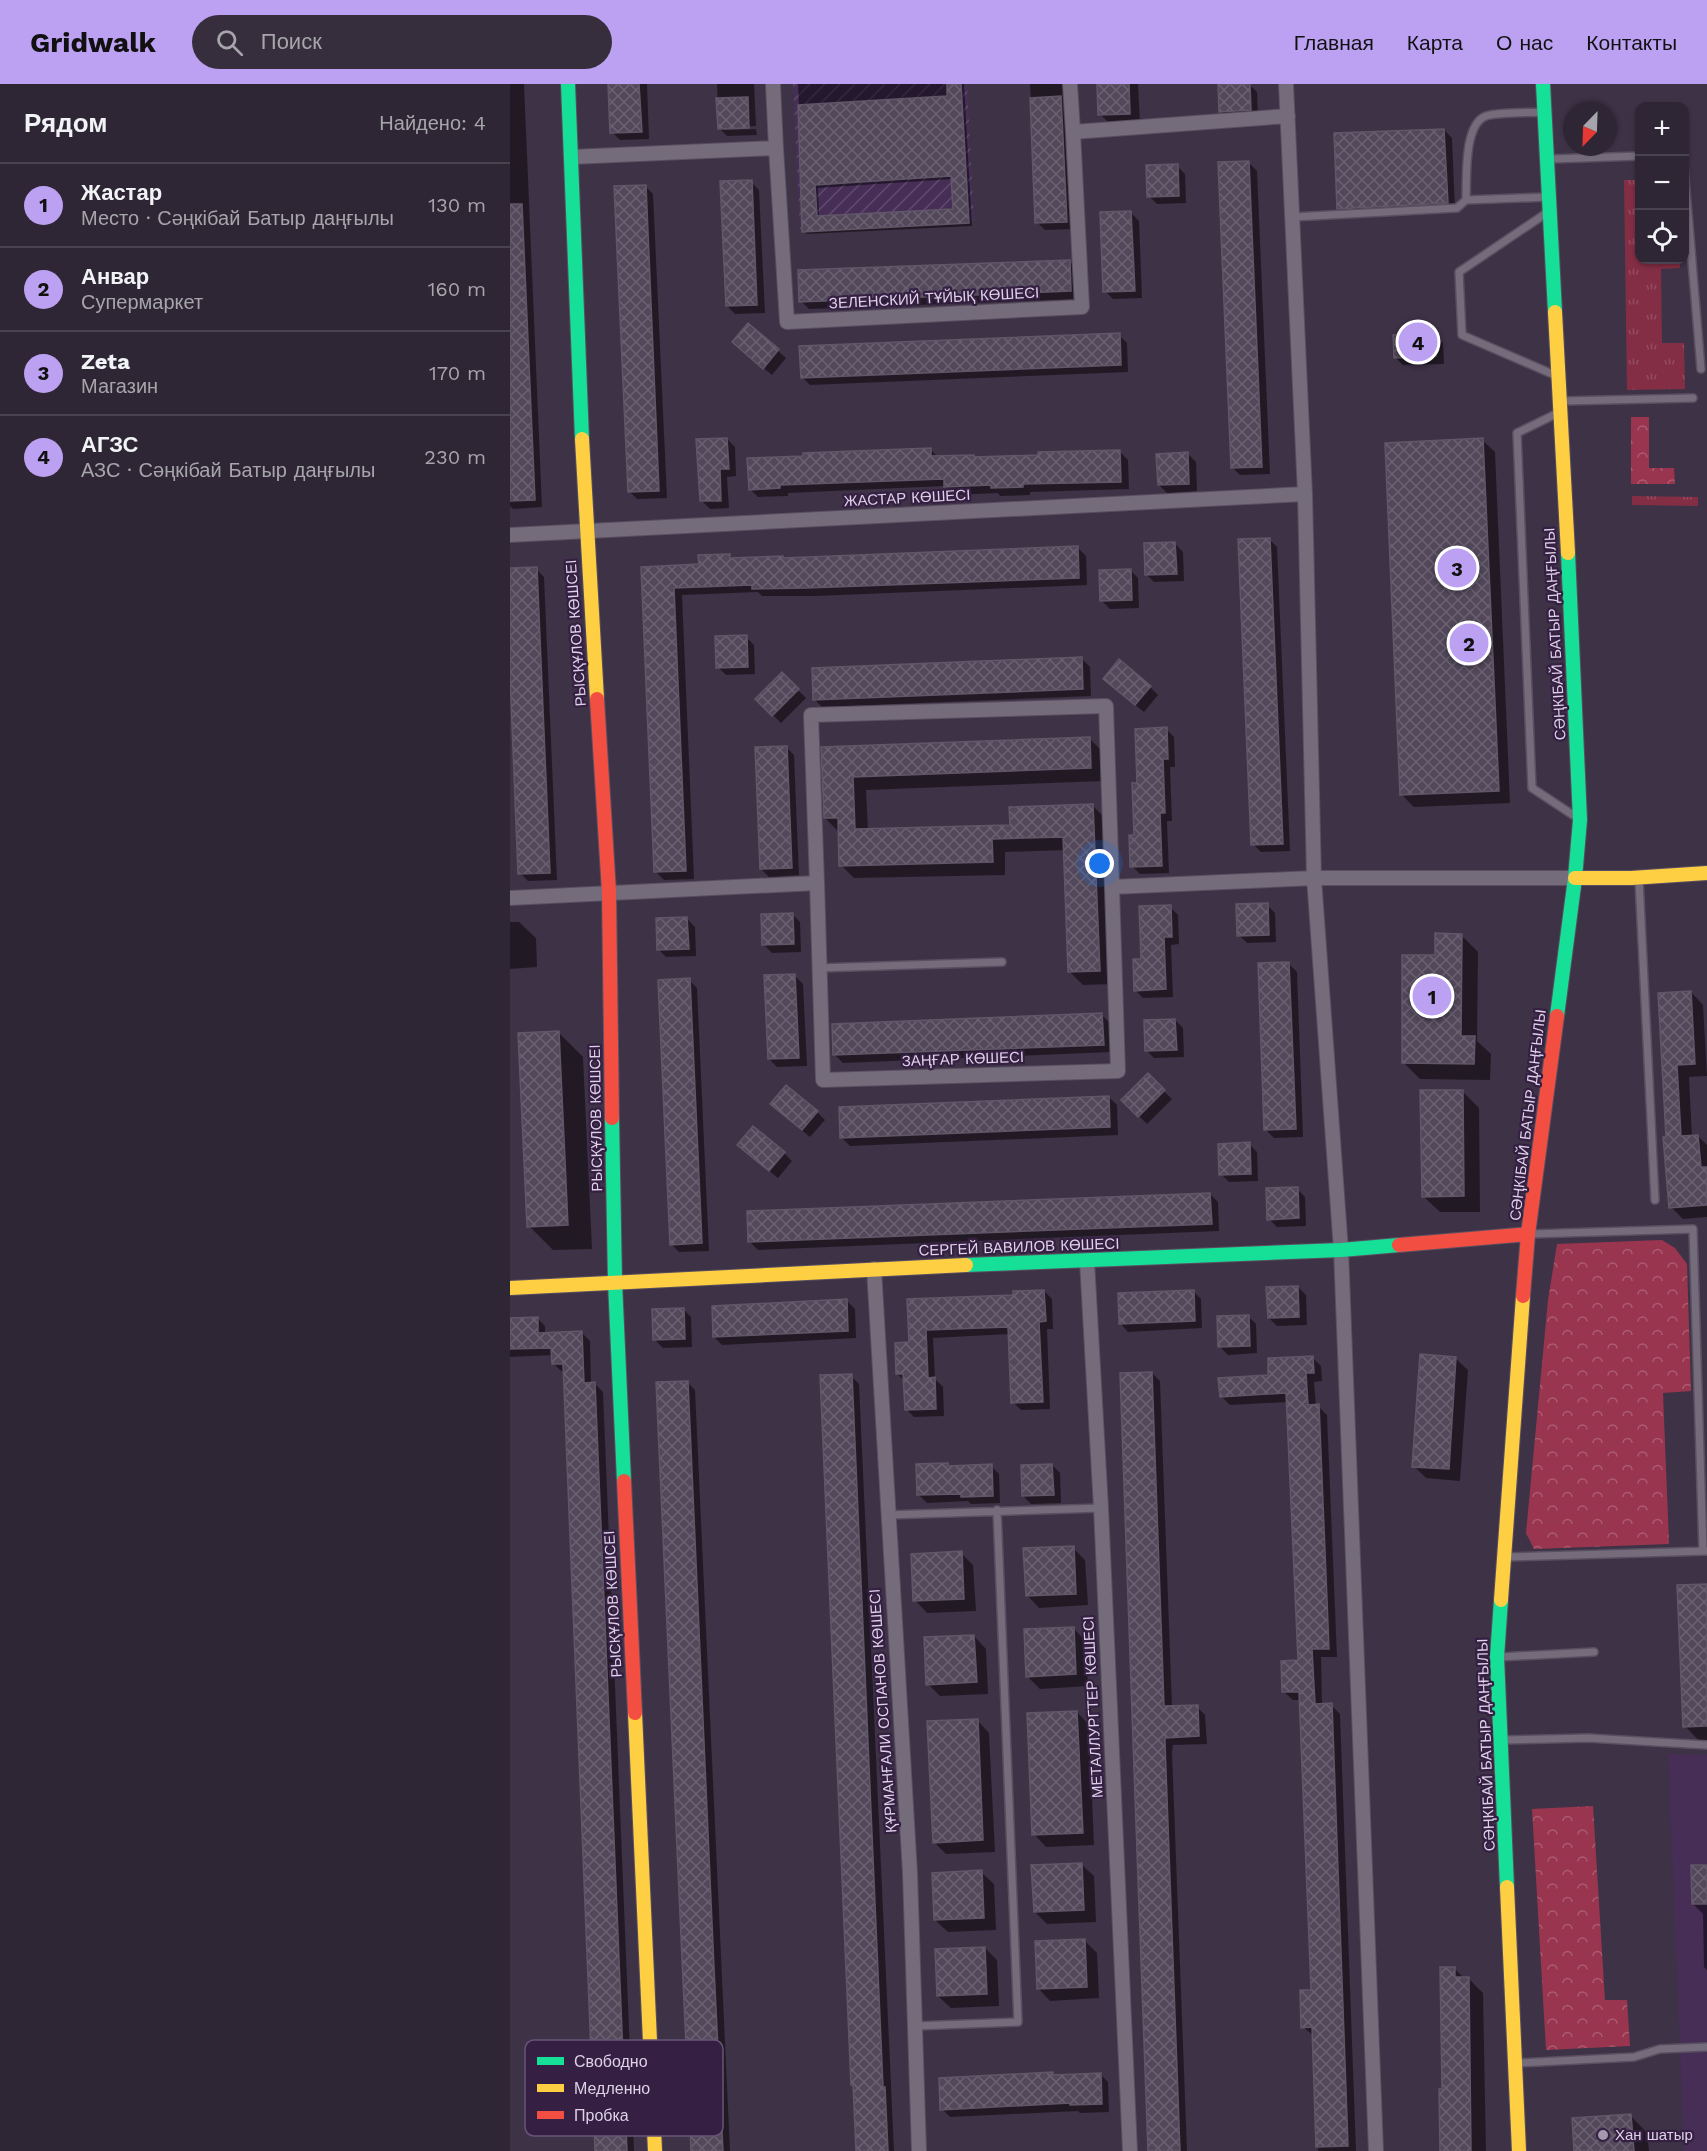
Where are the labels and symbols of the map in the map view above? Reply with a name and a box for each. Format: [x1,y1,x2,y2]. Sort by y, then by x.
north arrow [1563,102,1617,156]
street label: ЗЕЛЕНСКИЙ ТҰЙЫҚ КӨШЕСІ [828,284,1040,312]
pin: 4 [1398,320,1438,364]
street label: ЖАСТАР КӨШЕСІ [843,486,971,510]
street label: СӘҢКІБАЙ БАТЫР ДАҢҒЫЛЫ [1540,527,1570,741]
pin: 3 [1438,546,1476,590]
street label: РЫСҚҰЛОВ КӨШСЕІ [562,559,590,707]
pin: 2 [1450,620,1488,666]
your location [1085,849,1114,878]
pin: 1 [1412,974,1452,1018]
street label: СӘҢКІБАЙ БАТЫР ДАҢҒЫЛЫ [1506,1008,1550,1222]
street label: РЫСҚҰЛОВ КӨШСЕІ [586,1044,606,1192]
street label: ЗАҢҒАР КӨШЕСІ [902,1048,1024,1070]
street label: СЕРГЕЙ ВАВИЛОВ КӨШЕСІ [918,1234,1120,1260]
street label: РЫСҚҰЛОВ КӨШСЕІ [600,1530,626,1678]
street label: ҚҰРМАНҒАЛИ ОСПАНОВ КӨШЕСІ [865,1588,901,1834]
street label: МЕТАЛЛУРГТЕР КӨШЕСІ [1079,1616,1107,1798]
street label: СӘҢКІБАЙ БАТЫР ДАҢҒЫЛЫ [1473,1638,1499,1852]
legend [525,2040,723,2136]
text: Свободно [574,2052,648,2071]
text: Медленно [574,2079,650,2098]
text: Пробка [574,2106,629,2125]
place label: Хан шатыр [1615,2126,1693,2144]
marker: Хан шатыр [1596,2128,1610,2142]

